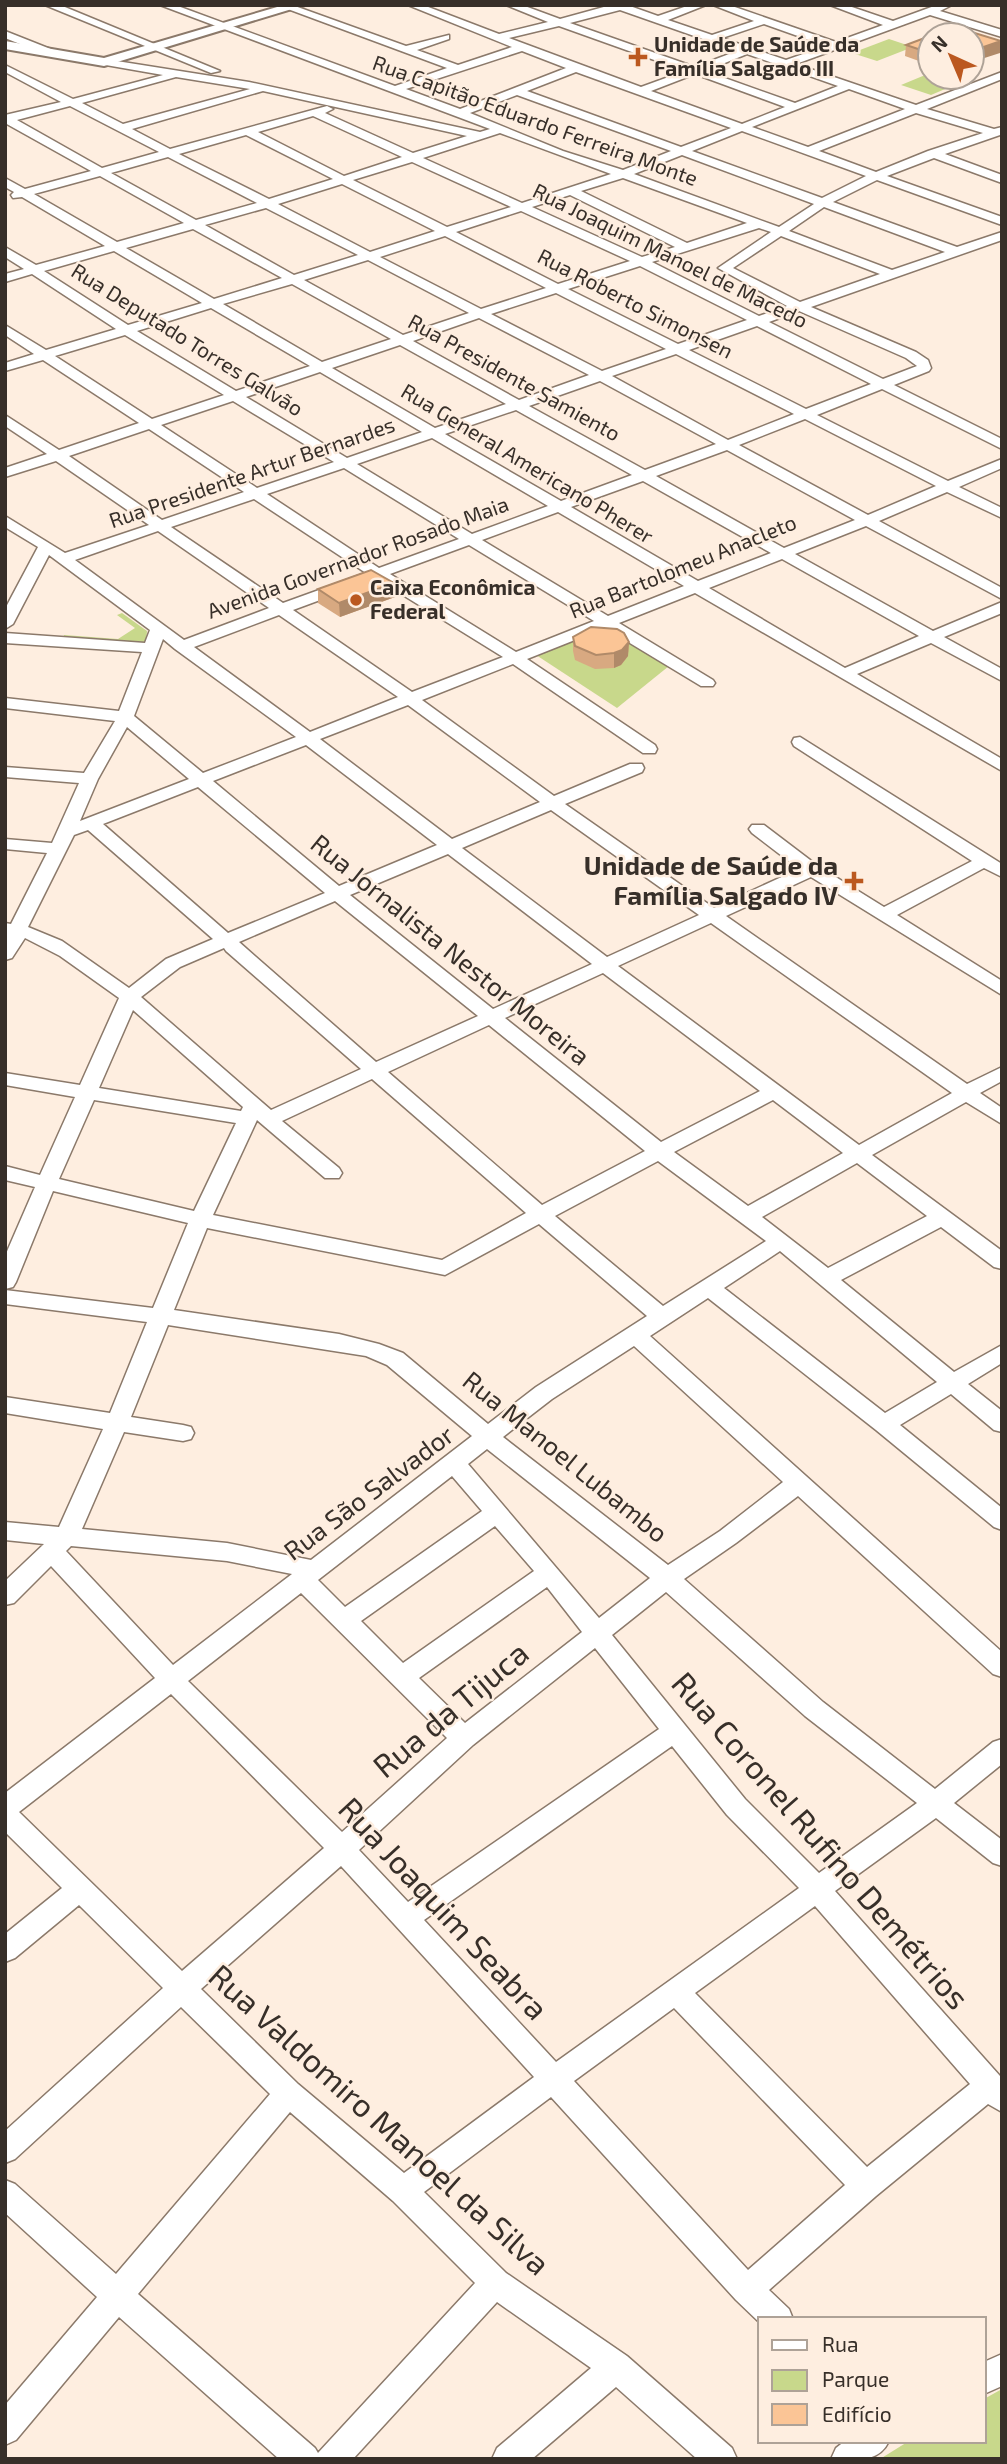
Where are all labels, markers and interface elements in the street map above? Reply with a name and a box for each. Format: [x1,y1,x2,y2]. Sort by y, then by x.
north arrow [916,21,986,91]
text: N [926,30,952,56]
place label: Unidade de Saúde da Família Salgado III [654,31,859,80]
marker: Unidade de Saúde da Família Salgado III [628,47,648,67]
street label: Rua Capitão Eduardo Ferreira Monte [370,49,701,190]
street label: Rua Joaquim Manoel de Macedo [529,177,812,332]
street label: Rua Roberto Simonsen [534,243,738,363]
street label: Rua Deputado Torres Galvão [67,257,308,420]
street label: Rua Presidente Samiento [404,308,625,445]
street label: Rua General Americano Pherer [397,377,659,548]
street label: Rua Presidente Artur Bernardes [105,411,398,532]
street label: Avenida Governador Rosado Maia [203,490,512,623]
street label: Rua Bartolomeu Anacleto [565,509,800,623]
place label: Caixa Econômica Federal [370,574,535,623]
marker: Caixa Econômica Federal [348,592,364,608]
street label: Rua Jornalista Nestor Moreira [305,827,597,1071]
place label: Unidade de Saúde da Família Salgado IV [584,849,838,910]
marker: Unidade de Saúde da Família Salgado IV [844,871,864,891]
street label: Rua Manoel Lubambo [457,1364,675,1548]
street label: Rua São Salvador [277,1418,459,1566]
street label: Rua da Tijuca [364,1633,536,1785]
street label: Rua Coronel Rufino Demétrios [665,1664,978,2016]
street label: Rua Joaquim Seabra [332,1789,557,2027]
street label: Rua Valdomiro Manoel da Silva [202,1955,559,2282]
legend [758,2317,986,2443]
text: Rua [822,2331,858,2356]
text: Parque [822,2366,889,2391]
text: Edifício [822,2401,892,2426]

